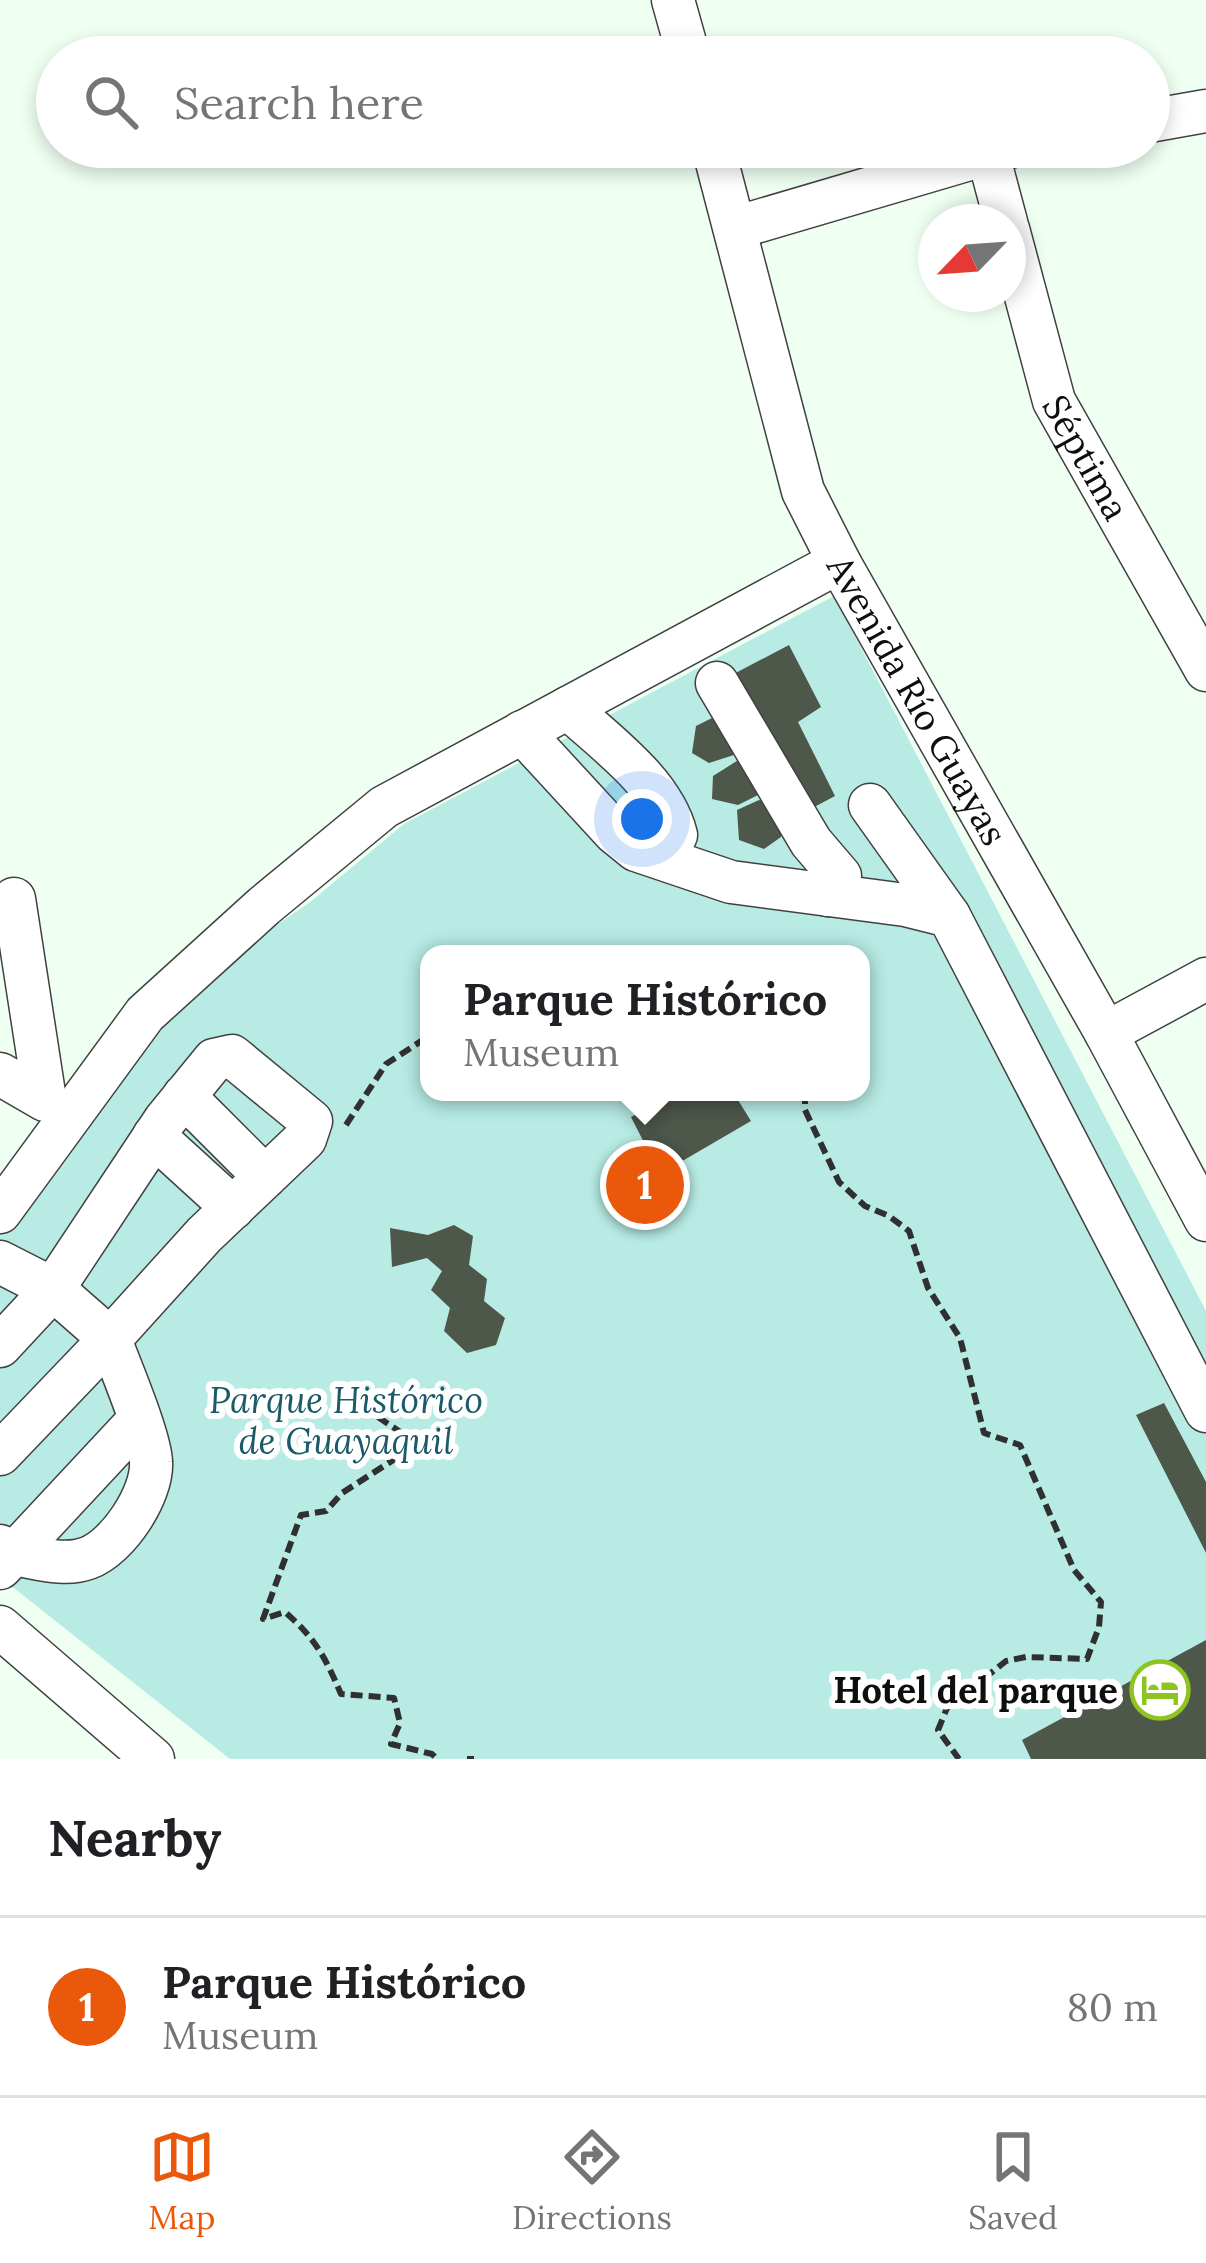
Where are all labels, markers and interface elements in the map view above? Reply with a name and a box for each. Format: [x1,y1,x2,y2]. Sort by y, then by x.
search box [36,36,1170,168]
icon: search [78,69,144,135]
text: Search here [174,74,424,131]
north arrow [918,204,1026,312]
street label: Séptima [1032,387,1139,528]
street label: Avenida Río Guayas [817,546,1018,853]
your location [612,789,672,849]
popup [420,945,870,1101]
text: Parque Histórico [463,970,827,1027]
text: Museum [463,1027,619,1077]
pin: 1 [606,1140,684,1230]
park label: Parque Histórico de Guayaquil [209,1377,483,1464]
hotel icon: Hotel del parque [1129,1659,1191,1721]
place label: Hotel del parque [833,1667,1118,1713]
text: Nearby [48,1805,221,1870]
text: Parque Histórico [162,1953,526,2010]
text: 1 [79,1982,95,2032]
text: 80 m [1067,1982,1158,2032]
text: Museum [162,2010,318,2060]
tab: Map [148,2124,215,2238]
tab: Directions [512,2124,672,2238]
tab: Saved [968,2124,1058,2238]

